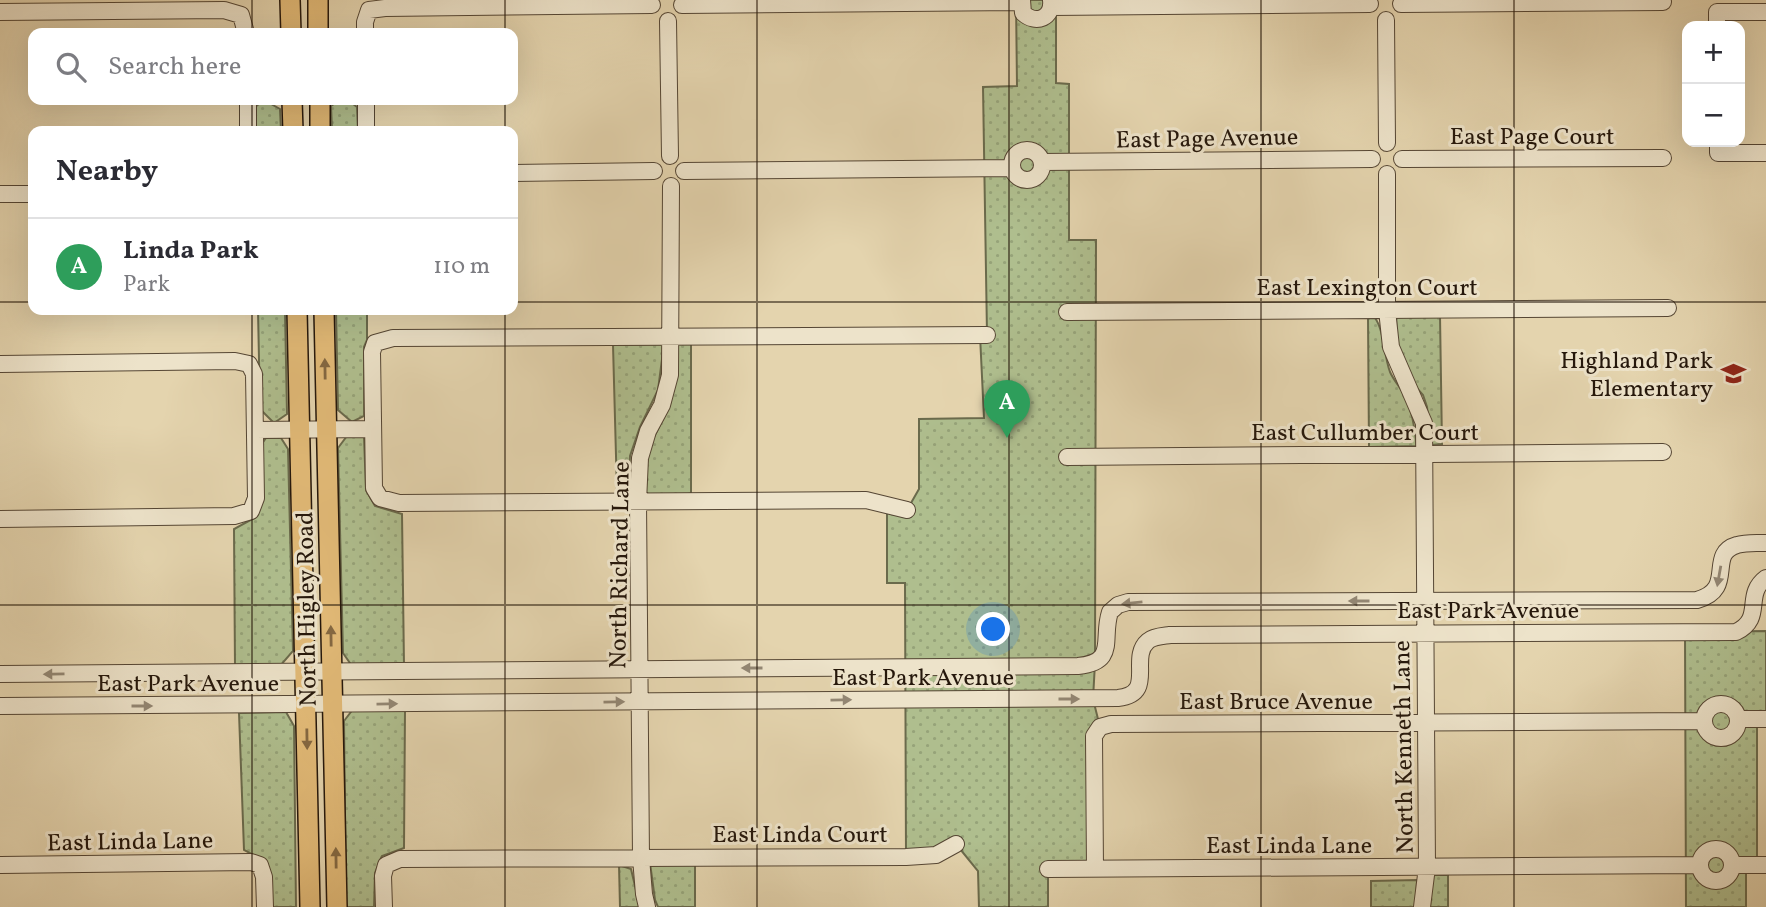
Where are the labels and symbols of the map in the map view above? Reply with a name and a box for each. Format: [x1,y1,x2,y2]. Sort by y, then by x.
street label: East Page Avenue [1115,121,1299,159]
street label: East Page Court [1450,121,1614,155]
street label: East Lexington Court [1256,272,1478,306]
place label: Highland Park Elementary [1560,345,1713,407]
one-way arrow [320,358,331,380]
school or university icon: Highland Park Elementary [1719,360,1747,388]
pin: A [984,380,1030,438]
street label: East Cullumber Court [1251,417,1479,451]
street label: North Richard Lane [602,461,640,669]
street label: North Higley Road [289,511,327,707]
one-way arrow [1713,565,1724,587]
one-way arrow [1348,595,1370,607]
street label: East Park Avenue [1397,595,1579,629]
one-way arrow [1120,598,1142,609]
your location [976,612,1010,646]
one-way arrow [325,625,337,647]
street label: North Kenneth Lane [1386,640,1424,854]
one-way arrow [741,662,763,674]
street label: East Park Avenue [832,662,1014,696]
one-way arrow [43,668,65,679]
street label: East Park Avenue [97,668,279,702]
street label: East Bruce Avenue [1179,686,1373,720]
one-way arrow [1058,693,1080,705]
one-way arrow [831,694,853,706]
one-way arrow [603,696,625,708]
one-way arrow [376,698,398,710]
one-way arrow [131,700,153,711]
one-way arrow [301,729,313,751]
street label: East Linda Court [712,819,888,853]
street label: East Linda Lane [47,825,213,861]
street label: East Linda Lane [1206,830,1372,864]
one-way arrow [330,846,342,868]

